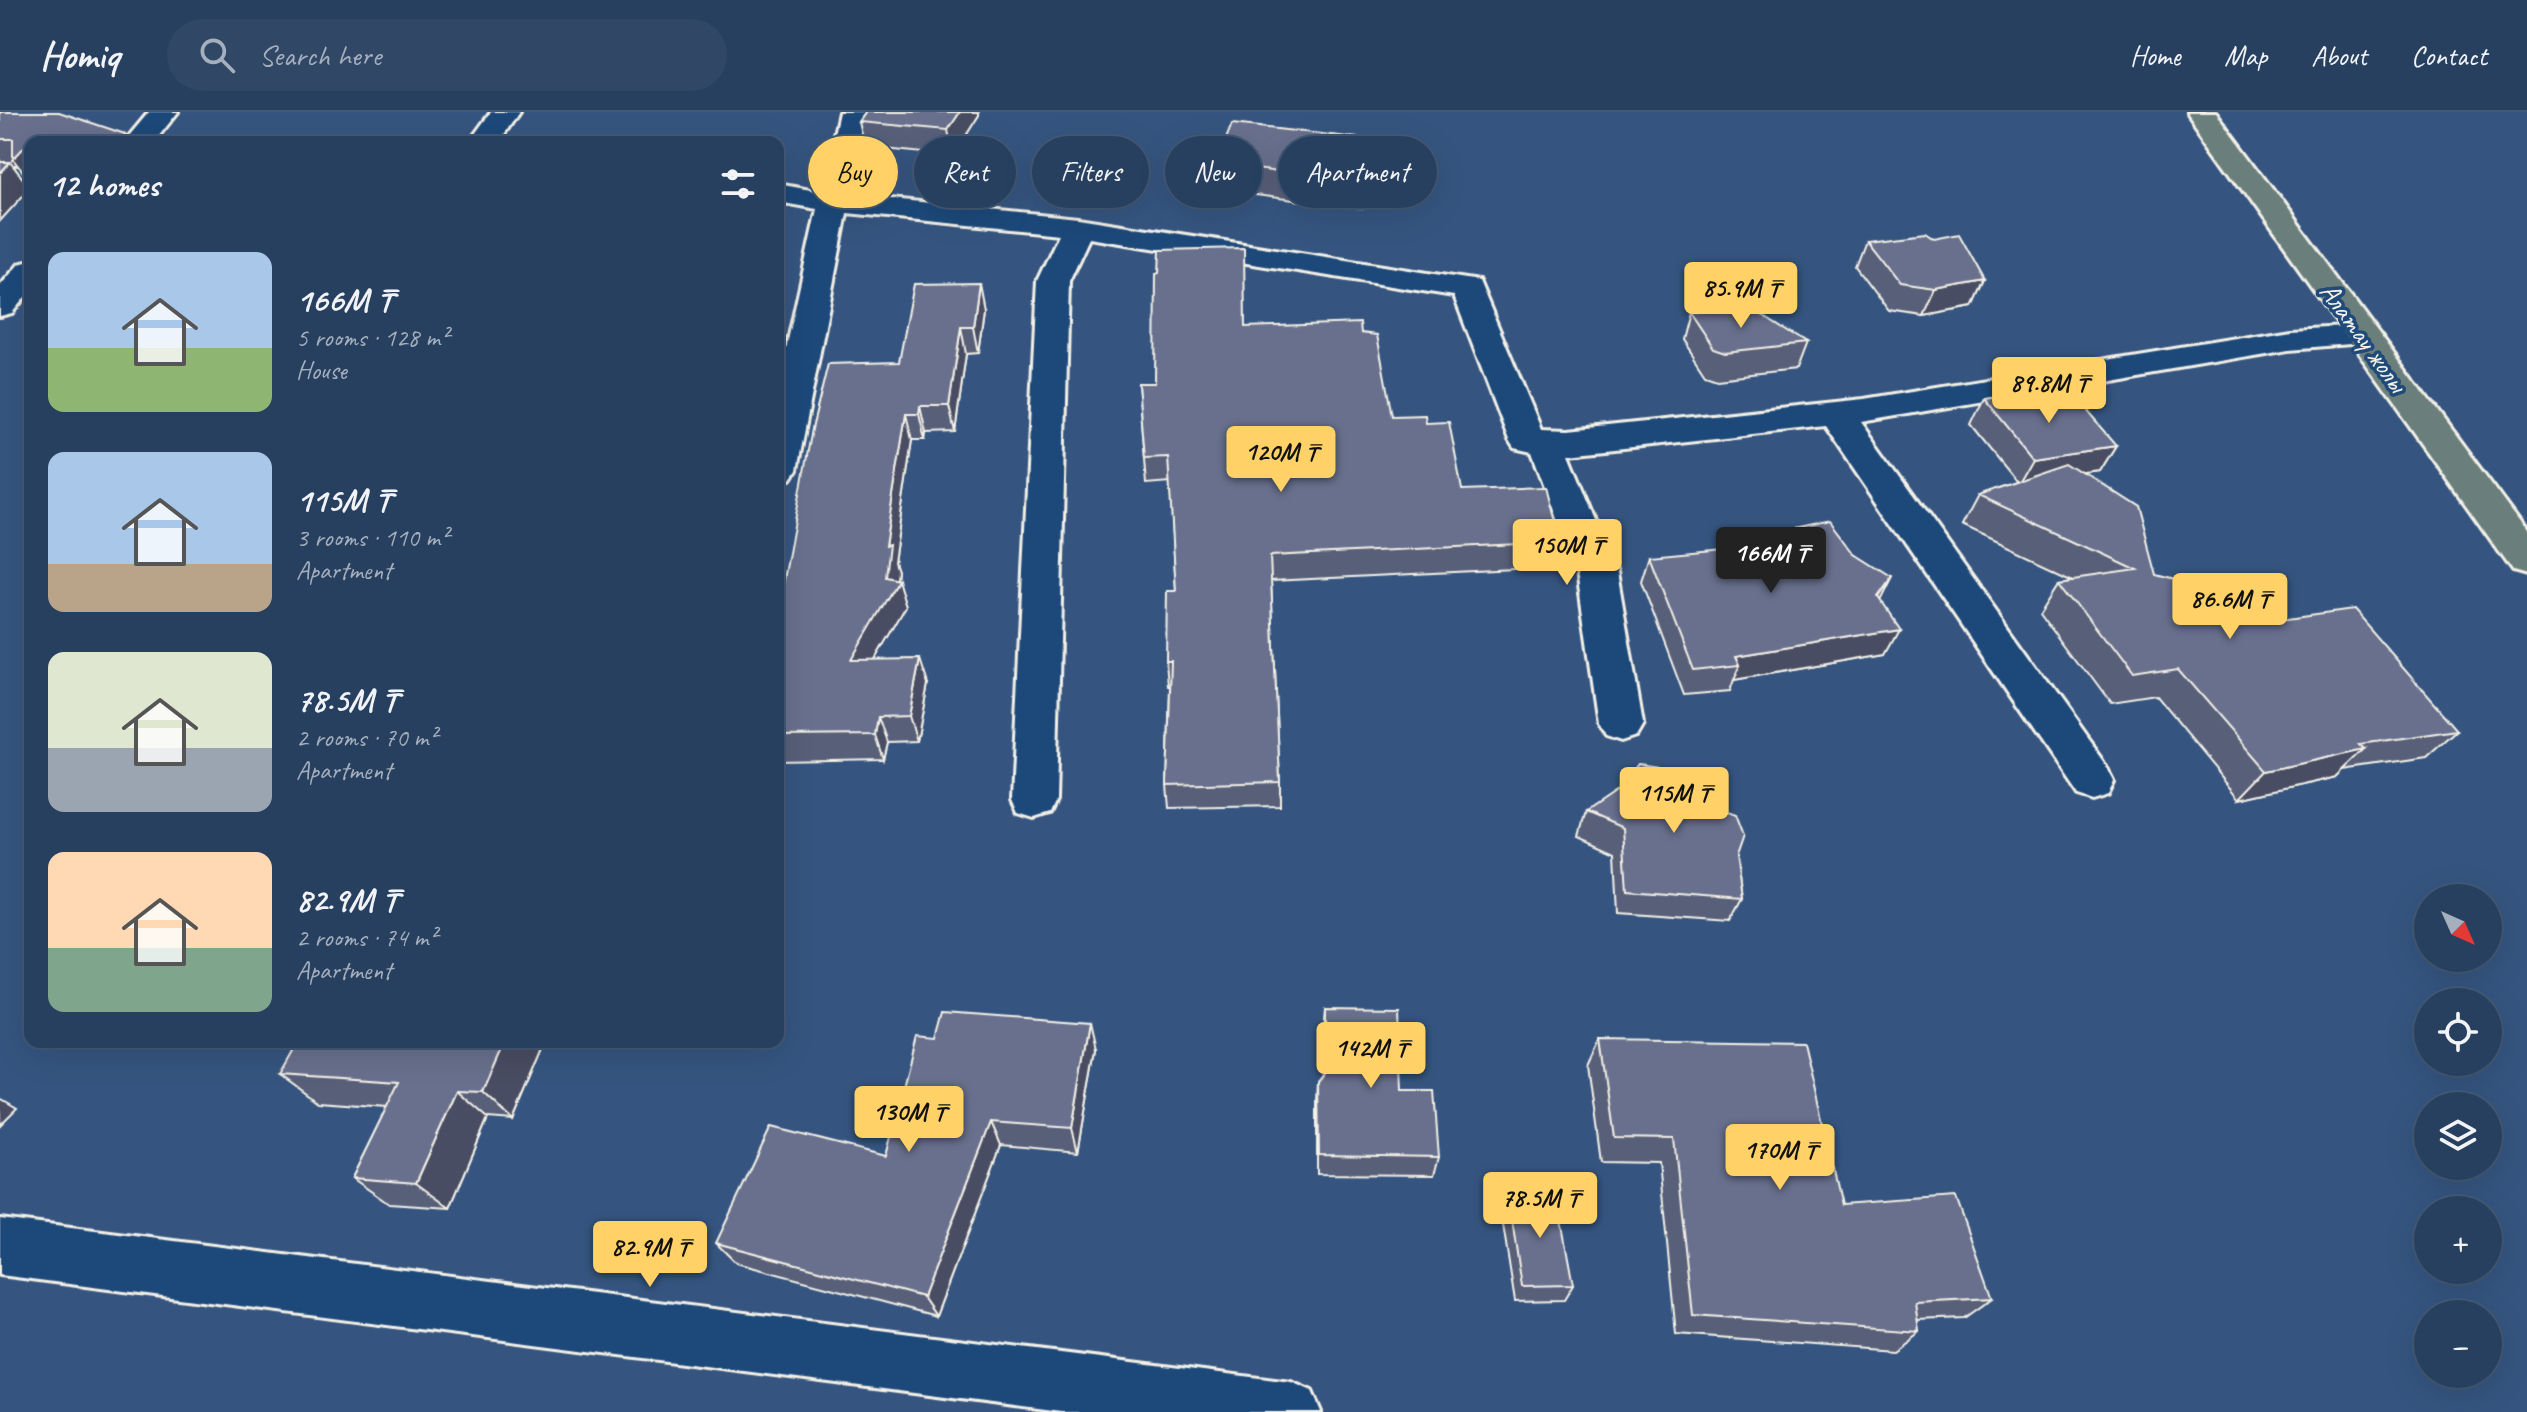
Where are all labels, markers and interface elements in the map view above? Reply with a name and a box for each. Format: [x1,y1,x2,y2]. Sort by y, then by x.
search box [167,19,727,91]
text: Homiq [40,32,119,79]
icon: search [195,33,239,77]
text: Search here [259,36,381,74]
text: Home [2130,38,2180,73]
text: Map [2224,38,2267,73]
text: About [2311,38,2367,73]
text: Contact [2411,38,2487,73]
chip: Buy [808,136,898,208]
chip: Rent [914,136,1016,208]
chip: Filters [1032,136,1149,208]
chip: New [1165,136,1262,208]
chip: Apartment [1278,136,1437,208]
icon: filters [716,162,760,206]
text: 12 homes [48,163,159,206]
pin: 85.9M ₸ [1667,262,1815,330]
text: 85.9M ₸ [1702,271,1780,304]
street label: Алатау жолы [2312,275,2417,401]
text: 166M ₸ [296,278,393,321]
icon: home [112,284,208,380]
text: 5 rooms · 128 m² [296,321,448,354]
text: House [296,354,347,387]
pin: 89.8M ₸ [1975,357,2123,425]
text: 89.8M ₸ [2010,366,2088,399]
pin: 120M ₸ [1216,426,1346,494]
text: 120M ₸ [1244,435,1318,468]
text: 115M ₸ [296,478,391,521]
icon: home [112,484,208,580]
pin: 150M ₸ [1502,519,1632,587]
text: 3 rooms · 110 m² [296,521,448,554]
pin: 166M ₸ [1706,527,1836,595]
text: 150M ₸ [1531,528,1603,561]
text: 166M ₸ [1734,536,1808,569]
text: Apartment [296,554,392,587]
pin: 86.6M ₸ [2156,573,2304,641]
text: 86.6M ₸ [2190,582,2270,615]
text: 78.5M ₸ [296,678,398,721]
icon: home [112,684,208,780]
text: 2 rooms · 70 m² [296,721,437,754]
text: Apartment [296,754,392,787]
pin: 115M ₸ [1609,767,1739,835]
text: 115M ₸ [1638,776,1710,809]
text: 82.9M ₸ [296,878,398,921]
icon: home [112,884,208,980]
north arrow [2414,884,2502,972]
map controls [2414,884,2502,1388]
text: 2 rooms · 74 m² [296,921,437,954]
text: Apartment [296,954,392,987]
button: locate [2414,988,2502,1076]
pin: 142M ₸ [1306,1022,1436,1090]
text: 142M ₸ [1334,1031,1408,1064]
pin: 130M ₸ [844,1086,974,1154]
button: layers [2414,1092,2502,1180]
text: 130M ₸ [872,1095,946,1128]
pin: 170M ₸ [1715,1124,1845,1192]
text: 170M ₸ [1744,1133,1816,1166]
pin: 78.5M ₸ [1466,1172,1614,1240]
text: 78.5M ₸ [1501,1181,1579,1214]
button: + [2414,1196,2502,1284]
pin: 82.9M ₸ [576,1221,724,1289]
text: 82.9M ₸ [611,1230,689,1263]
button: − [2414,1300,2502,1388]

